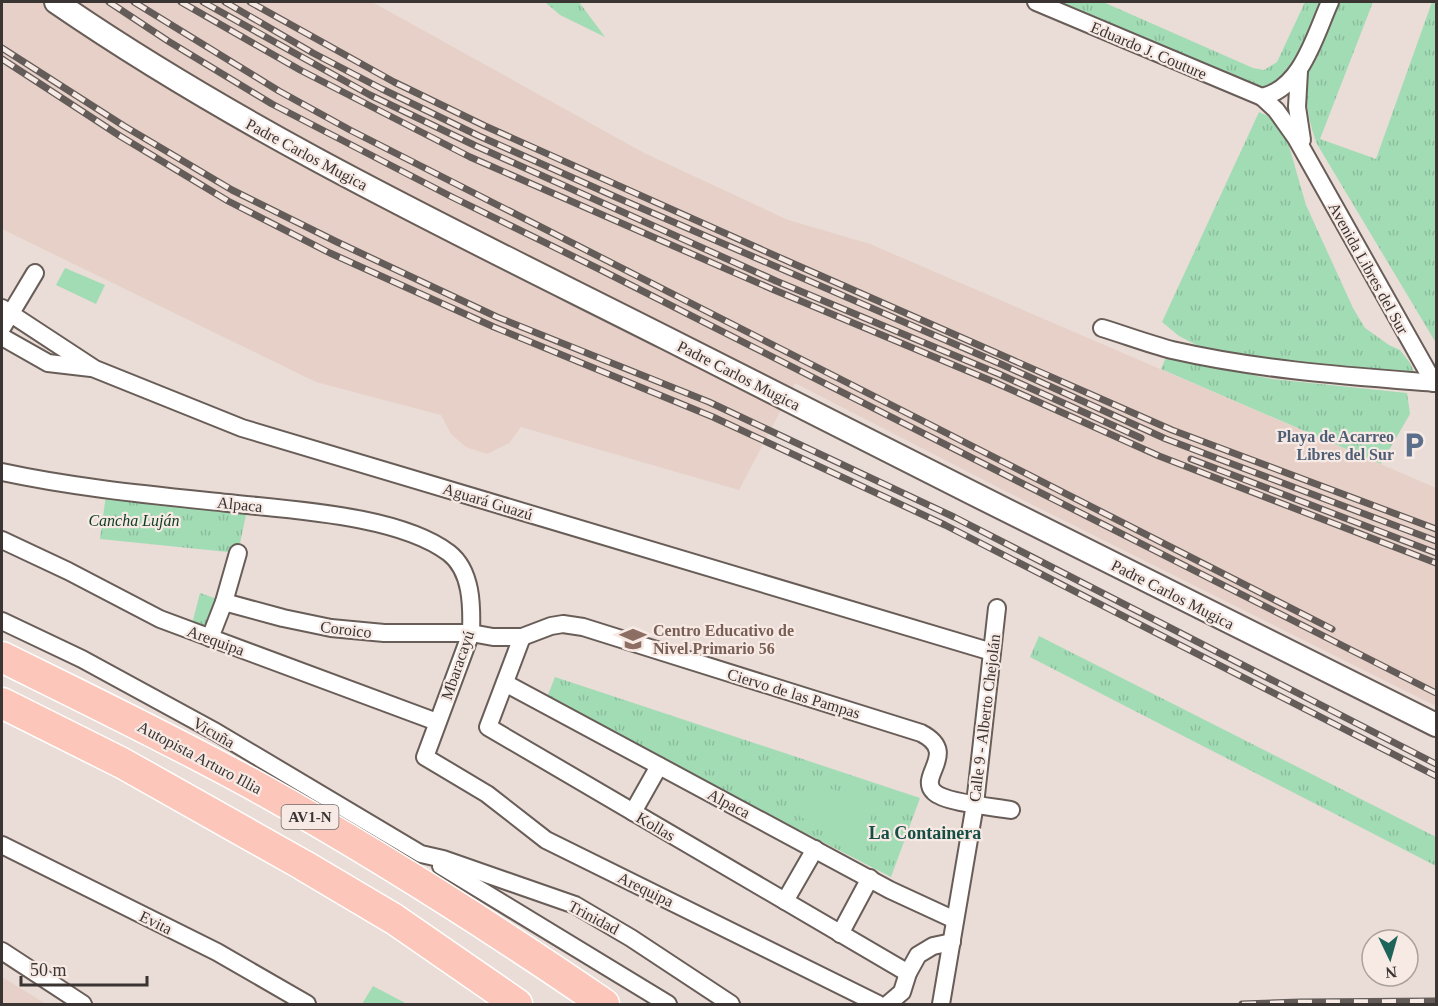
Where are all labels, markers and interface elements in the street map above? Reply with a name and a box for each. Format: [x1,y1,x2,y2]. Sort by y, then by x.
street label: Eduardo J. Couture [1088,18,1209,83]
street label: Padre Carlos Mugica [243,115,370,195]
street label: Avenida Libres del Sur [1325,200,1412,338]
street label: Padre Carlos Mugica [674,337,803,415]
place label: Playa de Acarreo Libres del Sur [1277,428,1394,463]
parking icon: Playa de Acarreo Libres del Sur [1399,430,1429,460]
street label: Aguará Guazú [441,480,535,524]
street label: Alpaca [216,494,263,516]
park label: Cancha Luján [88,512,180,530]
street label: Padre Carlos Mugica [1108,556,1237,634]
street label: Coroico [319,618,373,641]
street label: Arequipa [185,622,247,660]
place label: Centro Educativo de Nivel Primario 56 [653,622,794,657]
school or university icon: Centro Educativo de Nivel Primario 56 [618,624,648,654]
street label: Mbaracayú [438,628,478,702]
street label: Calle 9 - Alberto Chejolán [966,633,1004,803]
street label: Ciervo de las Pampas [725,665,862,723]
street label: Vicuña [190,714,238,751]
street label: Autopista Arturo Illia [134,718,265,798]
street label: Alpaca [704,785,753,822]
road number: AV1-N [282,805,338,829]
street label: Kollas [633,809,678,844]
district label: La Containera [869,823,981,843]
street label: Arequipa [615,869,676,911]
street label: Trinidad [566,897,622,938]
street label: Evita [137,907,175,937]
north arrow [1360,928,1420,988]
scale bar [21,949,147,987]
text: 50 m [30,960,67,980]
text: N [1384,963,1398,981]

